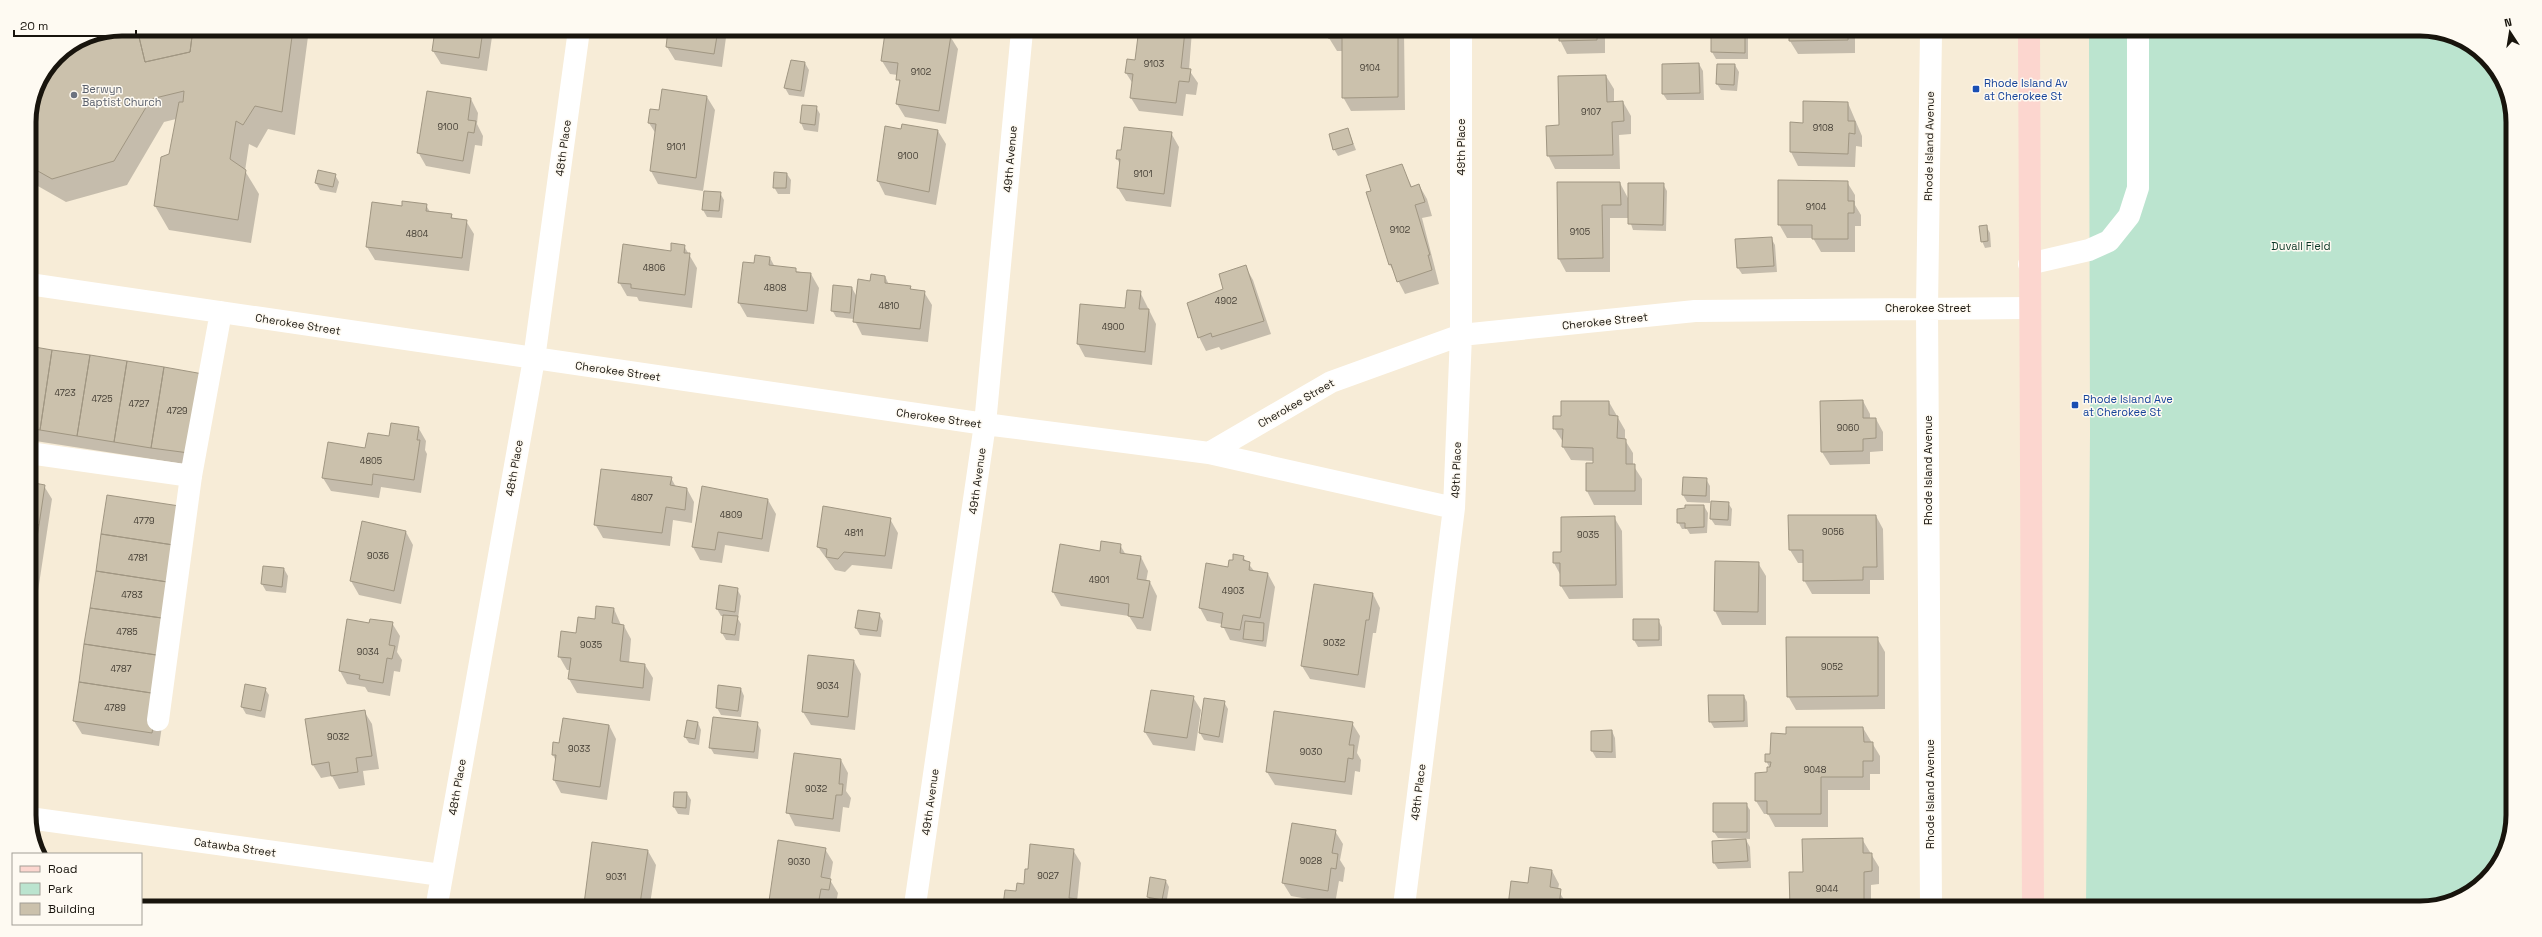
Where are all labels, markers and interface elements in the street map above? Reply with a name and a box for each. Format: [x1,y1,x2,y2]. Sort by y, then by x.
scale bar [14,12,136,38]
north arrow [2490,12,2530,52]
text: N [2503,15,2513,30]
text: 20 m [20,18,48,34]
house number: 9103 [1144,58,1164,70]
house number: 9104 [1360,62,1381,74]
house number: 9102 [911,66,931,78]
place label: Rhode Island Av at Cherokee St [1984,76,2068,103]
place label: Berwyn Baptist Church [82,82,162,109]
marker: Rhode Island Av at Cherokee St [1971,84,1981,94]
marker: Berwyn Baptist Church [69,90,79,100]
street label: Rhode Island Avenue [1921,91,1937,201]
house number: 9107 [1581,106,1601,118]
street label: 48th Place [552,119,574,177]
street label: 49th Place [1454,119,1468,175]
house number: 9100 [438,121,459,133]
house number: 9108 [1813,122,1834,134]
street label: 49th Avenue [1000,125,1020,193]
house number: 9101 [667,141,686,153]
house number: 9100 [898,150,919,162]
house number: 9101 [1134,168,1153,180]
house number: 9104 [1806,201,1827,213]
house number: 9102 [1390,224,1410,236]
house number: 9105 [1570,226,1590,238]
house number: 4804 [406,228,429,240]
park label: Duvall Field [2271,239,2331,253]
house number: 4806 [643,262,666,274]
house number: 4808 [764,282,787,294]
house number: 4902 [1215,295,1237,307]
house number: 4810 [879,300,900,312]
street label: Cherokee Street [1885,301,1971,315]
street label: Cherokee Street [254,310,342,338]
street label: Cherokee Street [1561,310,1649,332]
house number: 4900 [1102,321,1125,333]
street label: Cherokee Street [574,358,662,384]
street label: Cherokee Street [1255,375,1337,431]
house number: 4723 [54,387,76,399]
place label: Rhode Island Ave at Cherokee St [2083,392,2173,419]
house number: 4725 [91,393,113,405]
house number: 4727 [129,398,149,410]
marker: Rhode Island Ave at Cherokee St [2070,400,2080,410]
house number: 4729 [166,405,188,417]
street label: Cherokee Street [895,405,983,431]
street label: Rhode Island Avenue [1921,415,1935,525]
house number: 9060 [1837,422,1860,434]
street label: 48th Place [502,439,526,497]
street label: 49th Place [1448,441,1464,499]
street label: 49th Avenue [965,447,989,515]
house number: 4805 [360,455,382,467]
house number: 4807 [631,492,653,504]
house number: 4809 [720,509,742,521]
house number: 4779 [134,515,154,527]
house number: 9056 [1822,526,1845,538]
house number: 4811 [845,527,864,539]
house number: 9035 [1577,529,1599,541]
house number: 9036 [367,550,390,562]
house number: 4781 [128,552,148,564]
house number: 4901 [1089,574,1110,586]
house number: 4903 [1222,585,1244,597]
house number: 4783 [121,589,143,601]
house number: 4785 [116,626,138,638]
house number: 9032 [1323,637,1345,649]
house number: 9035 [580,639,602,651]
house number: 9034 [357,646,380,658]
house number: 9052 [1821,661,1843,673]
house number: 4787 [111,663,131,675]
house number: 9034 [817,680,840,692]
house number: 4789 [104,702,126,714]
house number: 9032 [327,731,349,743]
street label: Rhode Island Avenue [1923,739,1937,849]
house number: 9033 [568,743,590,755]
house number: 9030 [1300,746,1322,758]
street label: 48th Place [445,758,469,816]
street label: 49th Place [1408,763,1428,821]
house number: 9048 [1804,764,1827,776]
street label: 49th Avenue [918,768,942,836]
house number: 9032 [805,783,827,795]
street label: Catawba Street [193,834,277,860]
legend [12,853,142,925]
house number: 9028 [1300,855,1323,867]
house number: 9030 [788,856,810,868]
text: Road [48,861,77,877]
house number: 9027 [1037,870,1059,882]
house number: 9031 [606,871,626,883]
text: Park [48,881,73,897]
house number: 9044 [1816,883,1839,895]
text: Building [48,901,95,917]

